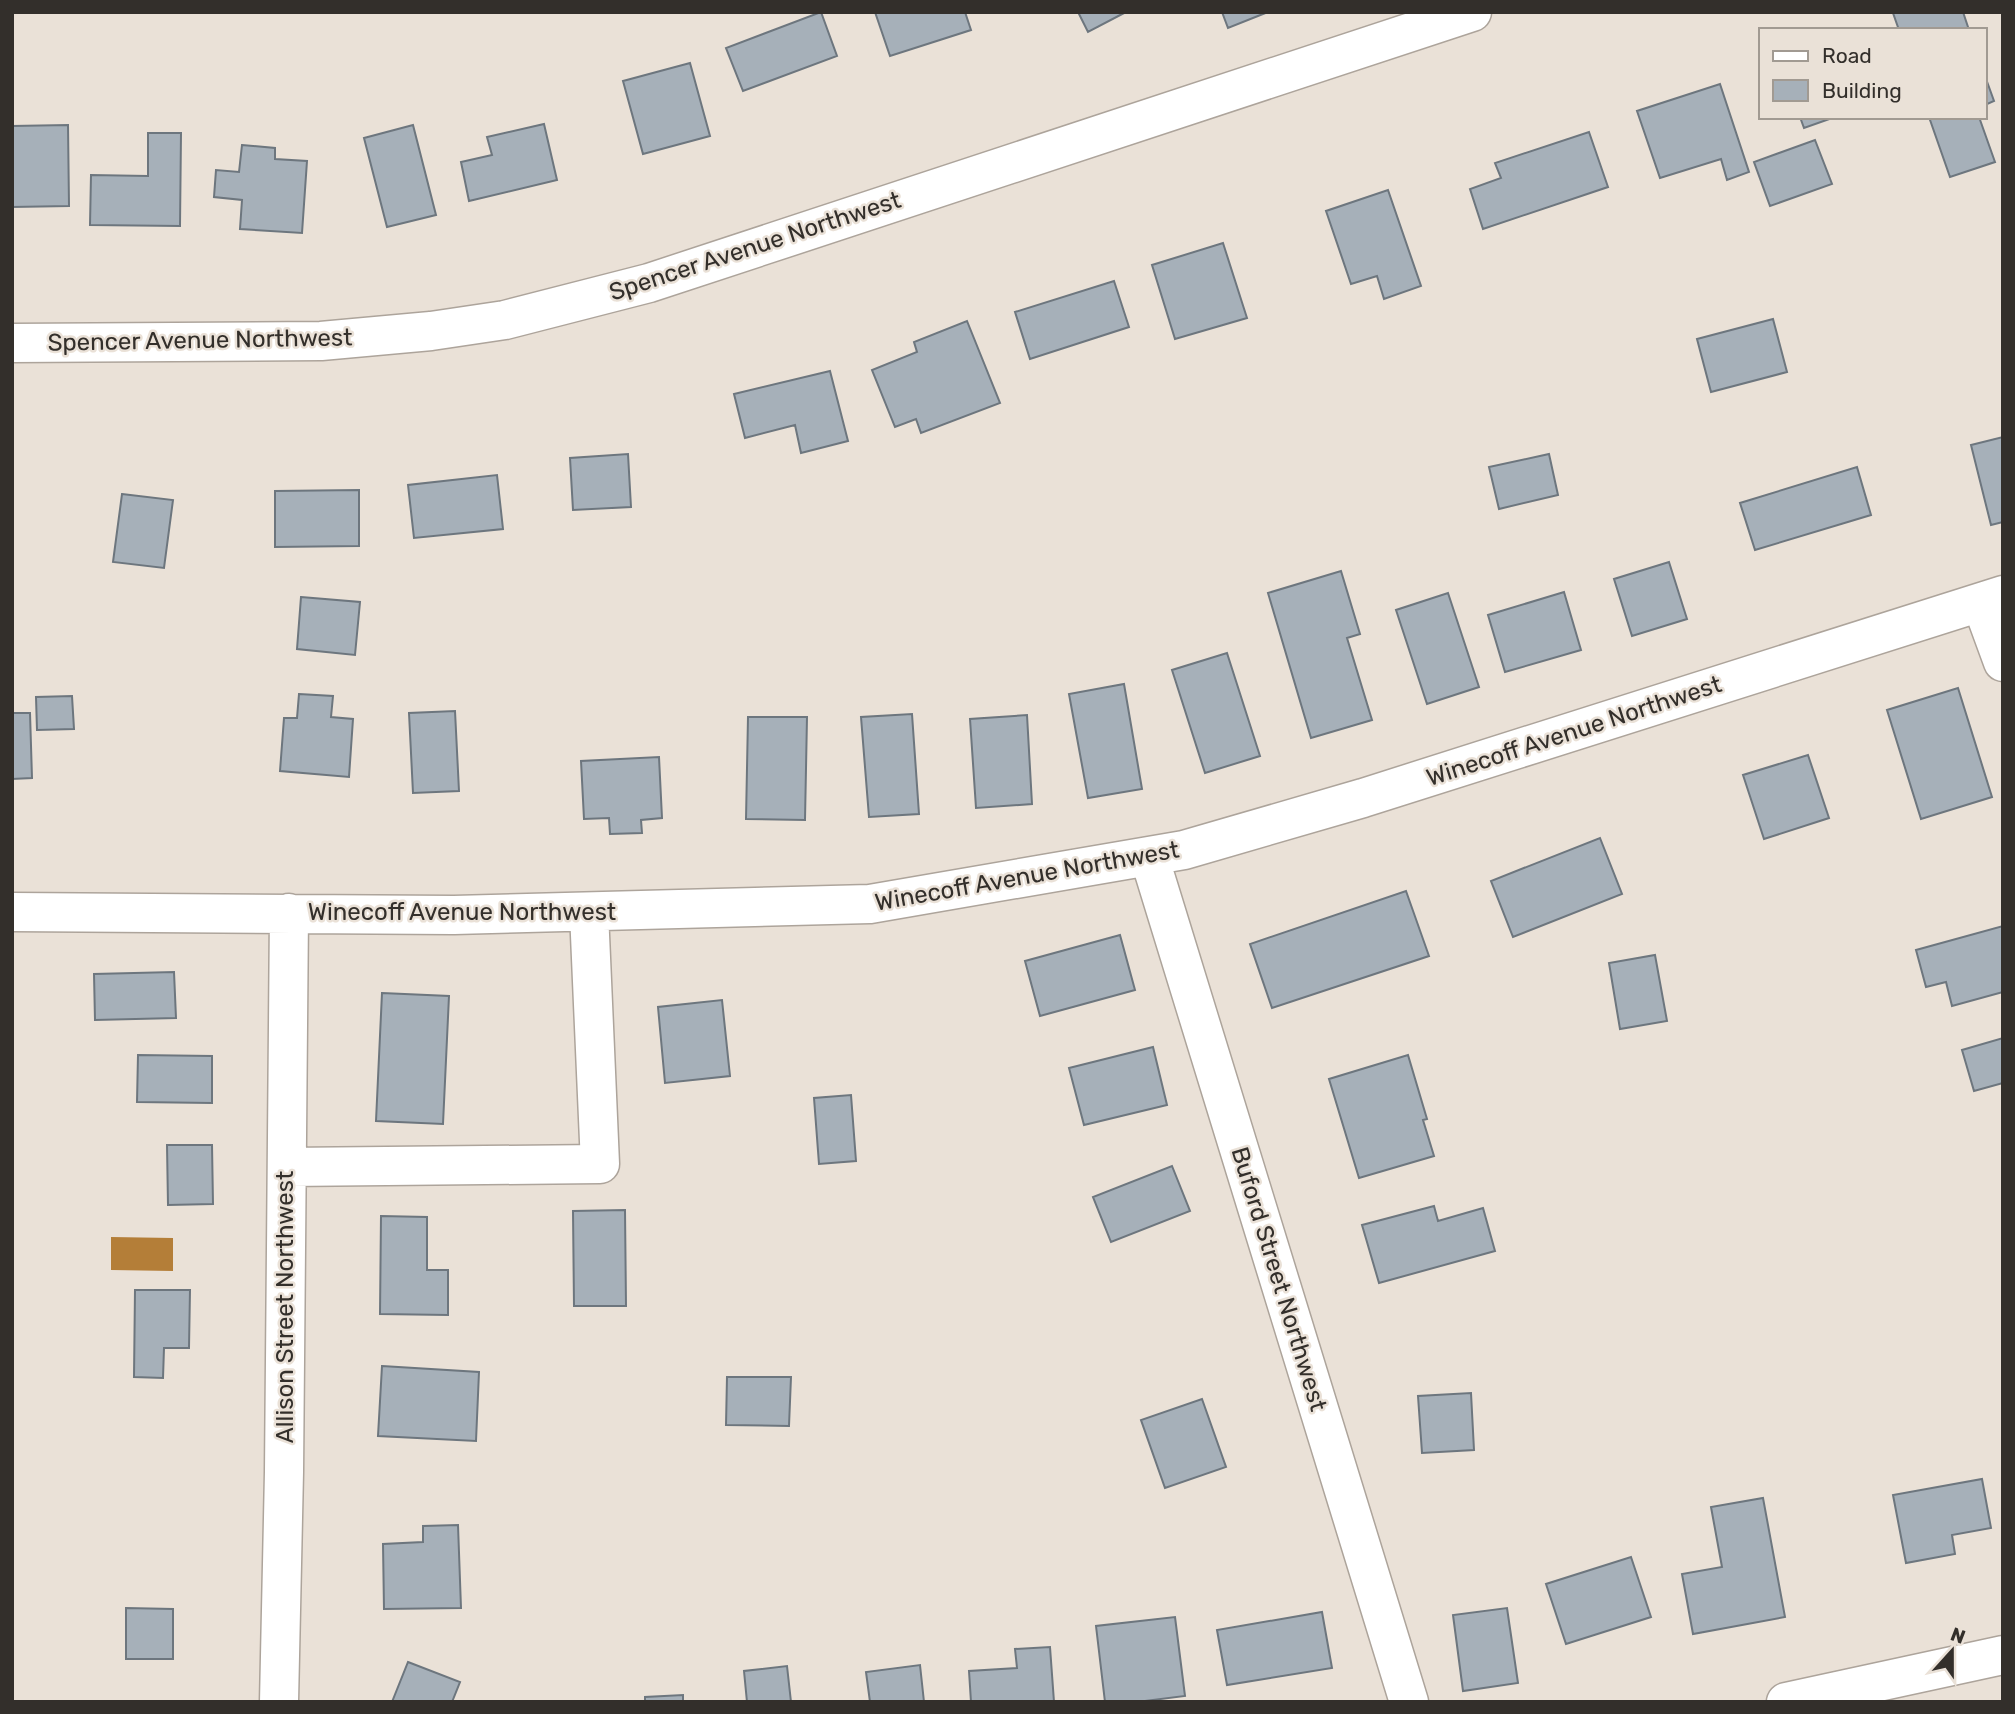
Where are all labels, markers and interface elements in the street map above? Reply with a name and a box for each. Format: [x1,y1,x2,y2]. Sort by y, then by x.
legend [1759,28,1987,119]
text: Road [1822,43,1872,68]
text: Building [1822,78,1902,103]
street label: Spencer Avenue Northwest [606,186,904,306]
street label: Spencer Avenue Northwest [47,323,353,357]
street label: Winecoff Avenue Northwest [1423,670,1725,792]
street label: Winecoff Avenue Northwest [873,835,1181,917]
street label: Winecoff Avenue Northwest [308,898,616,926]
street label: Buford Street Northwest [1225,1143,1333,1415]
street label: Allison Street Northwest [271,1171,299,1443]
north arrow [1917,1616,1987,1686]
text: N [1947,1622,1968,1649]

